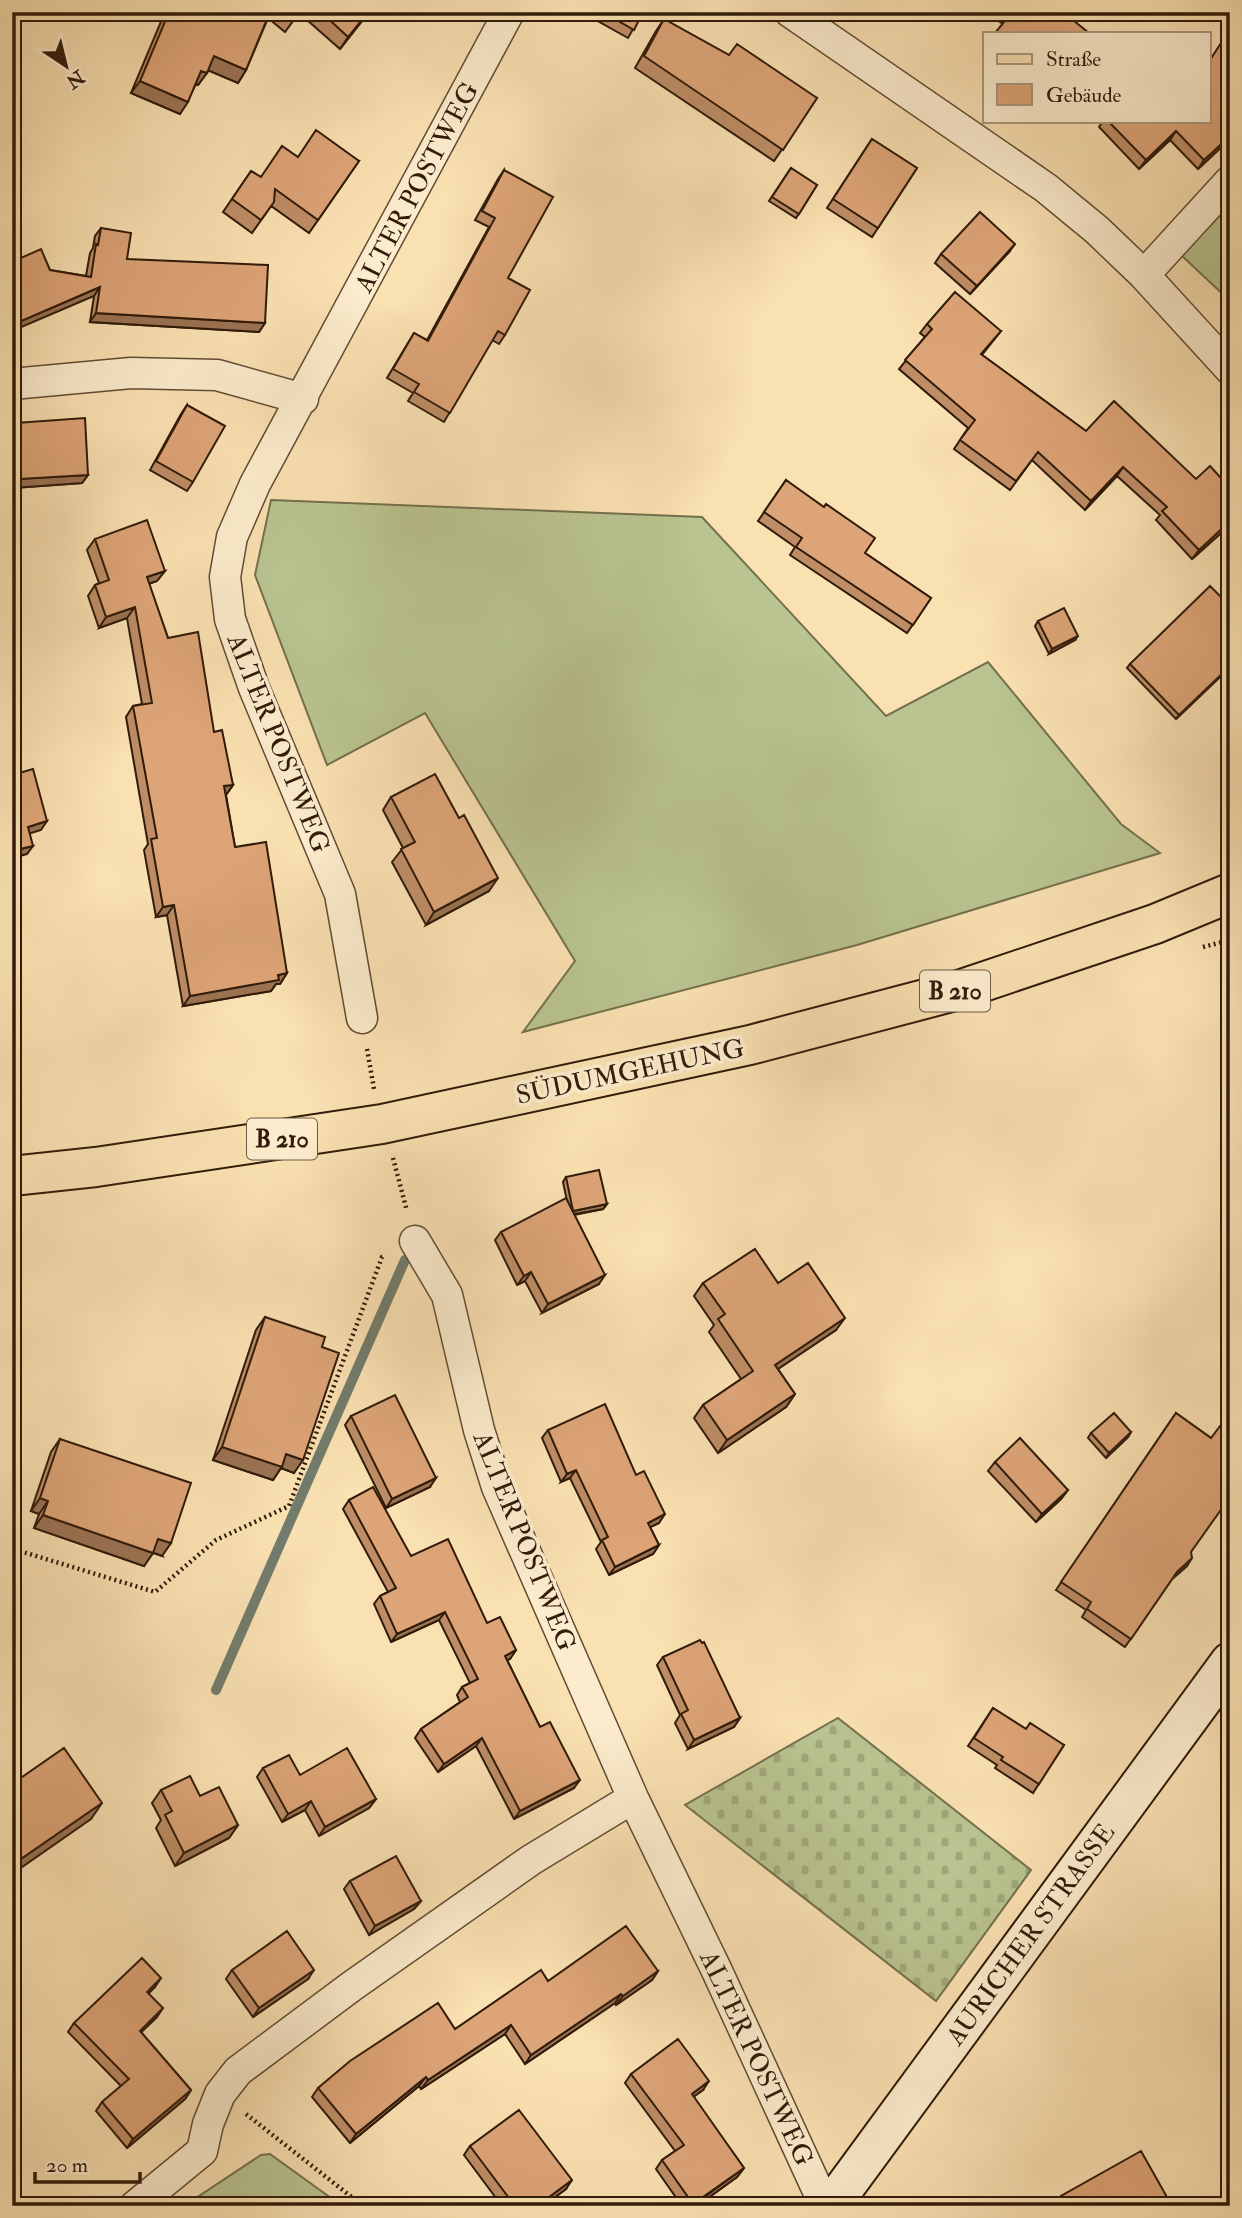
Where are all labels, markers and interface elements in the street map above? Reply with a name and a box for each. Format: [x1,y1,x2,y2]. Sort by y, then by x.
north arrow [32,32,102,102]
legend [983,32,1210,122]
text: Straße [1046,46,1101,73]
text: N [61,64,90,94]
street label: ALTER POSTWEG [348,77,486,299]
text: Gebäude [1046,82,1122,109]
street label: ALTER POSTWEG [219,628,337,858]
road number: B 210 [920,971,990,1012]
street label: SÜDUMGEHUNG [513,1031,747,1112]
road number: B 210 [247,1119,317,1160]
street label: ALTER POSTWEG [465,1426,583,1656]
street label: AURICHER STRASSE [939,1817,1122,2053]
street label: ALTER POSTWEG [692,1945,820,2171]
scale bar [35,2141,140,2185]
text: 20 m [46,2152,88,2179]

